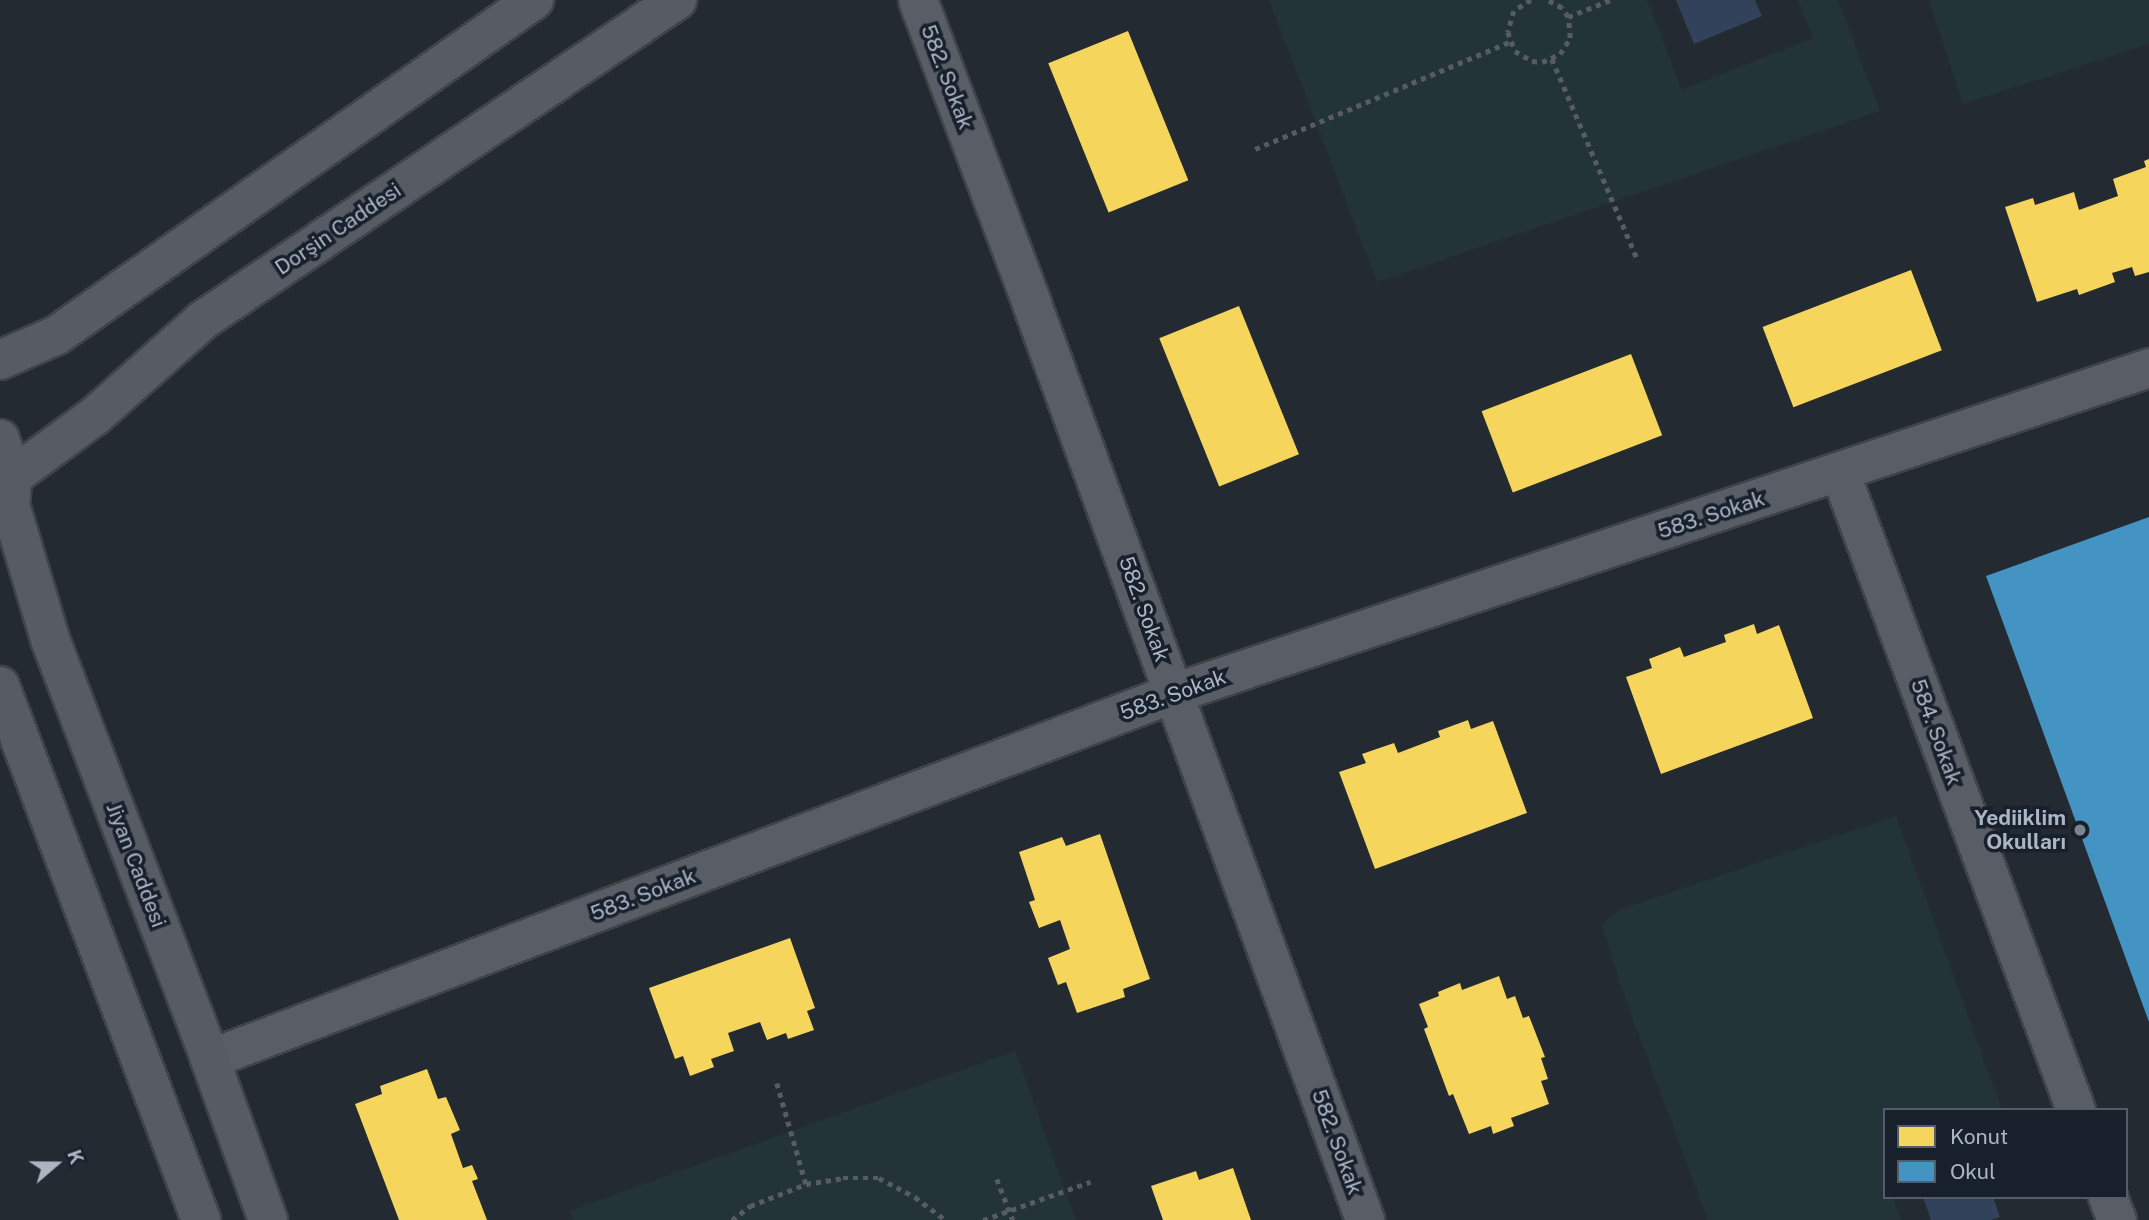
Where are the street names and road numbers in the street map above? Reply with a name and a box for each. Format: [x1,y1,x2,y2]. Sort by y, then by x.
street label: 582. Sokak [915,21,979,133]
street label: Dorşin Caddesi [270,178,406,280]
street label: 583. Sokak [1654,486,1768,544]
street label: 582. Sokak [1113,553,1175,665]
street label: 583. Sokak [1117,664,1229,726]
street label: 584. Sokak [1905,676,1967,788]
street label: Jiyan Caddesi [101,799,171,931]
street label: 583. Sokak [587,863,699,927]
street label: 582. Sokak [1306,1086,1368,1198]

